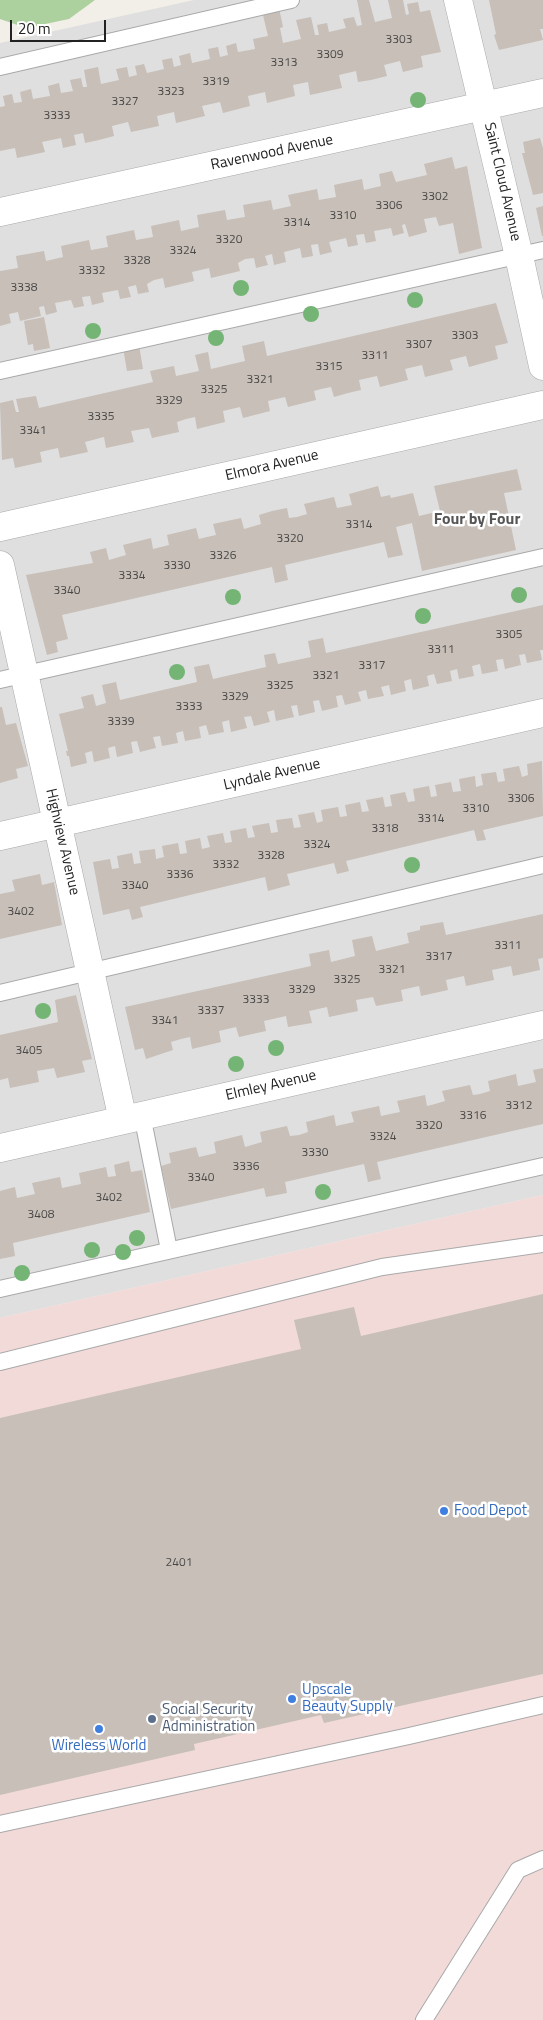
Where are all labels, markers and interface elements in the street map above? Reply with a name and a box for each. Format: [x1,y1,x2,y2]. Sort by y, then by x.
scale bar [12,10,109,42]
text: 20 m [18,17,51,40]
house number: 3303 [386,33,412,47]
house number: 3309 [317,48,343,62]
house number: 3313 [271,56,297,70]
house number: 3319 [203,75,229,89]
house number: 3323 [158,85,184,99]
house number: 3327 [112,95,138,109]
house number: 3333 [44,109,70,123]
street label: Saint Cloud Avenue [480,121,524,243]
street label: Ravenwood Avenue [209,131,335,175]
house number: 3302 [422,190,448,204]
house number: 3306 [376,199,402,213]
house number: 3310 [330,209,356,223]
house number: 3314 [284,216,310,230]
house number: 3320 [216,233,242,247]
house number: 3324 [170,244,196,258]
house number: 3328 [124,254,150,268]
house number: 3332 [79,264,105,278]
house number: 3338 [11,281,37,295]
house number: 3303 [452,329,478,343]
house number: 3307 [406,338,432,352]
house number: 3311 [362,349,388,363]
house number: 3315 [316,360,342,374]
house number: 3321 [247,373,273,387]
house number: 3325 [201,383,227,397]
house number: 3329 [156,394,182,408]
house number: 3335 [88,410,114,424]
house number: 3341 [20,424,46,438]
street label: Elmora Avenue [224,447,320,485]
district label: Four by Four [434,510,520,530]
house number: 3314 [346,518,372,532]
house number: 3320 [277,532,303,546]
house number: 3326 [210,549,236,563]
house number: 3330 [164,559,190,573]
house number: 3334 [119,569,145,583]
house number: 3340 [54,584,80,598]
house number: 3305 [496,628,522,642]
house number: 3311 [428,643,454,657]
house number: 3317 [359,659,385,673]
house number: 3321 [313,669,339,683]
house number: 3325 [267,679,293,693]
house number: 3329 [222,690,248,704]
house number: 3333 [176,700,202,714]
house number: 3339 [108,715,134,729]
street label: Lyndale Avenue [222,755,322,795]
street label: Highview Avenue [41,787,83,897]
house number: 3306 [508,792,534,806]
house number: 3310 [463,802,489,816]
house number: 3314 [418,812,444,826]
house number: 3318 [372,822,398,836]
house number: 3324 [304,838,330,852]
house number: 3328 [258,849,284,863]
house number: 3332 [213,858,239,872]
house number: 3336 [167,868,193,882]
house number: 3340 [122,879,148,893]
house number: 3402 [8,905,34,919]
house number: 3311 [495,939,521,953]
house number: 3317 [426,950,452,964]
house number: 3321 [379,963,405,977]
house number: 3325 [334,973,360,987]
house number: 3329 [289,983,315,997]
house number: 3333 [243,993,269,1007]
house number: 3337 [198,1004,224,1018]
house number: 3341 [152,1014,178,1028]
house number: 3405 [16,1044,42,1058]
street label: Elmley Avenue [224,1067,318,1105]
house number: 3312 [506,1099,532,1113]
house number: 3316 [460,1109,486,1123]
house number: 3320 [416,1119,442,1133]
house number: 3324 [370,1130,396,1144]
house number: 3330 [302,1146,328,1160]
house number: 3336 [233,1160,259,1174]
house number: 3340 [188,1171,214,1185]
house number: 3402 [96,1191,122,1205]
house number: 3408 [28,1208,54,1222]
place label: Food Depot [454,1502,527,1520]
marker: Food Depot [438,1505,450,1517]
house number: 2401 [166,1556,192,1570]
place label: Upscale Beauty Supply [302,1681,393,1716]
marker: Upscale Beauty Supply [286,1693,298,1705]
place label: Social Security Administration [162,1701,255,1736]
marker: Social Security Administration [146,1713,158,1725]
marker: Wireless World [93,1723,105,1735]
place label: Wireless World [52,1737,146,1755]

